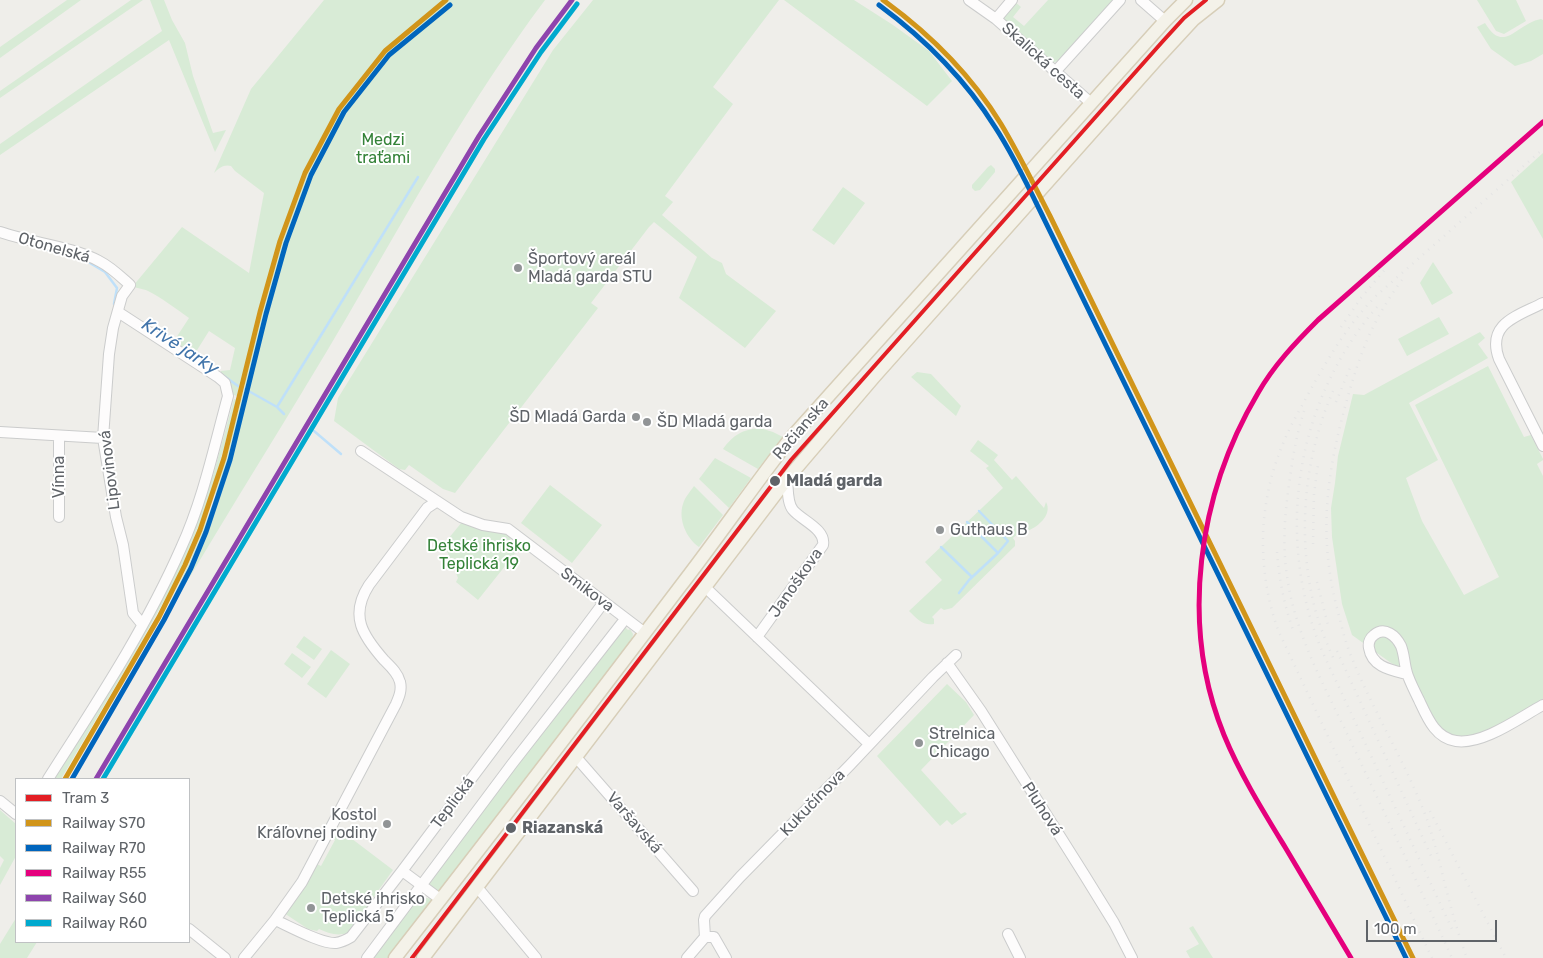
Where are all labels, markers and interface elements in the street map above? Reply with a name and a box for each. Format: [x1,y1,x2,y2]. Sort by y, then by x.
street label: Skalická cesta [997,19,1089,103]
park label: Medzi traťami [356,130,410,168]
street label: Otonelská [16,229,92,267]
place label: Športový areál Mladá garda STU [528,249,653,287]
marker: Športový areál Mladá garda STU [512,262,524,274]
water label: Krivé jarky [137,314,223,380]
street label: Račianska [769,394,833,464]
place label: ŠD Mladá Garda [509,407,626,427]
marker: ŠD Mladá Garda [630,411,642,423]
place label: ŠD Mladá garda [657,412,772,432]
marker: ŠD Mladá garda [641,416,653,428]
street label: Lipovinová [96,429,124,511]
street label: Vínna [49,456,69,498]
place label: Mladá garda [786,471,883,491]
marker: Mladá garda [768,474,782,488]
place label: Guthaus B [950,520,1028,540]
marker: Guthaus B [934,524,946,536]
park label: Detské ihrisko Teplická 19 [427,536,531,574]
street label: Janoškova [765,545,827,621]
street label: Smikova [556,564,618,616]
place label: Strelnica Chicago [929,724,995,762]
marker: Strelnica Chicago [913,737,925,749]
street label: Kukučínova [776,766,850,840]
street label: Teplická [427,773,479,833]
legend [15,778,190,943]
street label: Pluhová [1018,779,1066,839]
street label: Varšavská [602,788,666,858]
text: Tram 3 [62,789,109,807]
place label: Kostol Kráľovnej rodiny [257,805,377,843]
text: Railway S70 [62,814,145,832]
marker: Kostol Kráľovnej rodiny [381,818,393,830]
place label: Riazanská [522,818,603,838]
marker: Riazanská [504,821,518,835]
text: Railway R70 [62,839,146,857]
text: Railway R55 [62,864,147,882]
text: Railway S60 [62,889,147,907]
place label: Detské ihrisko Teplická 5 [321,889,425,927]
marker: Detské ihrisko Teplická 5 [305,902,317,914]
scale bar [1368,910,1499,942]
text: Railway R60 [62,914,147,932]
text: 100 m [1374,920,1416,938]

